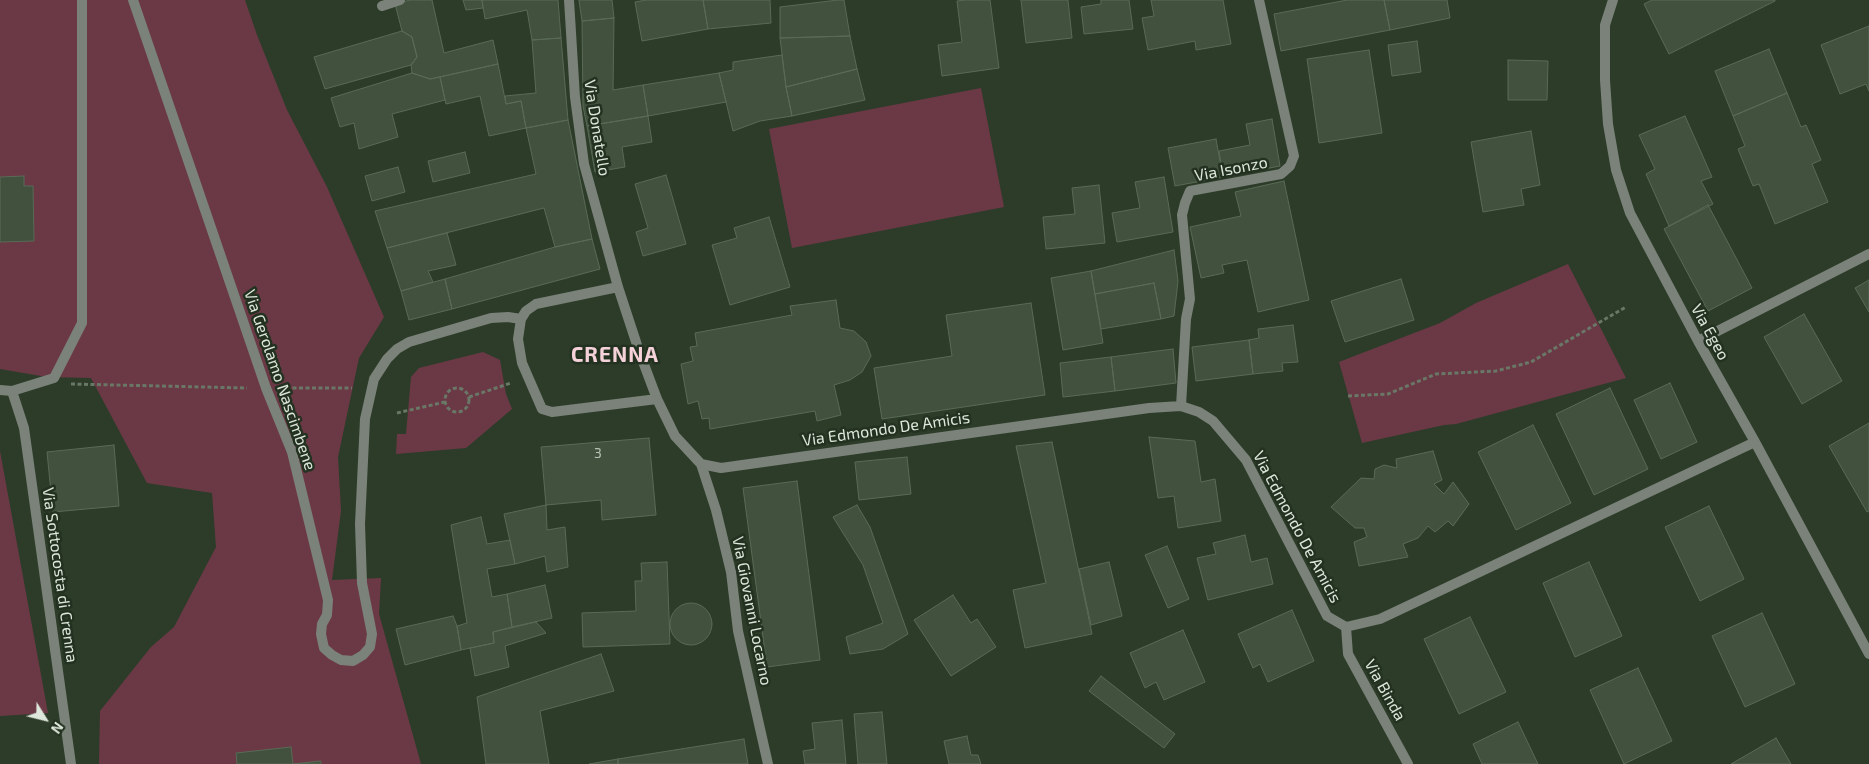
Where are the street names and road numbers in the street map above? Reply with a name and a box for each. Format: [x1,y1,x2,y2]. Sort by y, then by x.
street label: Via Donatello [580,79,614,177]
street label: Via Isonzo [1193,153,1269,185]
street label: Via Gerolamo Nascimbene [240,287,320,473]
street label: Via Egeo [1687,300,1733,364]
street label: Via Edmondo De Amicis [801,408,971,450]
street label: Via Edmondo De Amicis [1249,448,1345,606]
street label: Via Sottocosta di Crenna [38,486,82,664]
street label: Via Giovanni Locarno [728,535,776,687]
street label: Via Binda [1360,656,1410,724]

